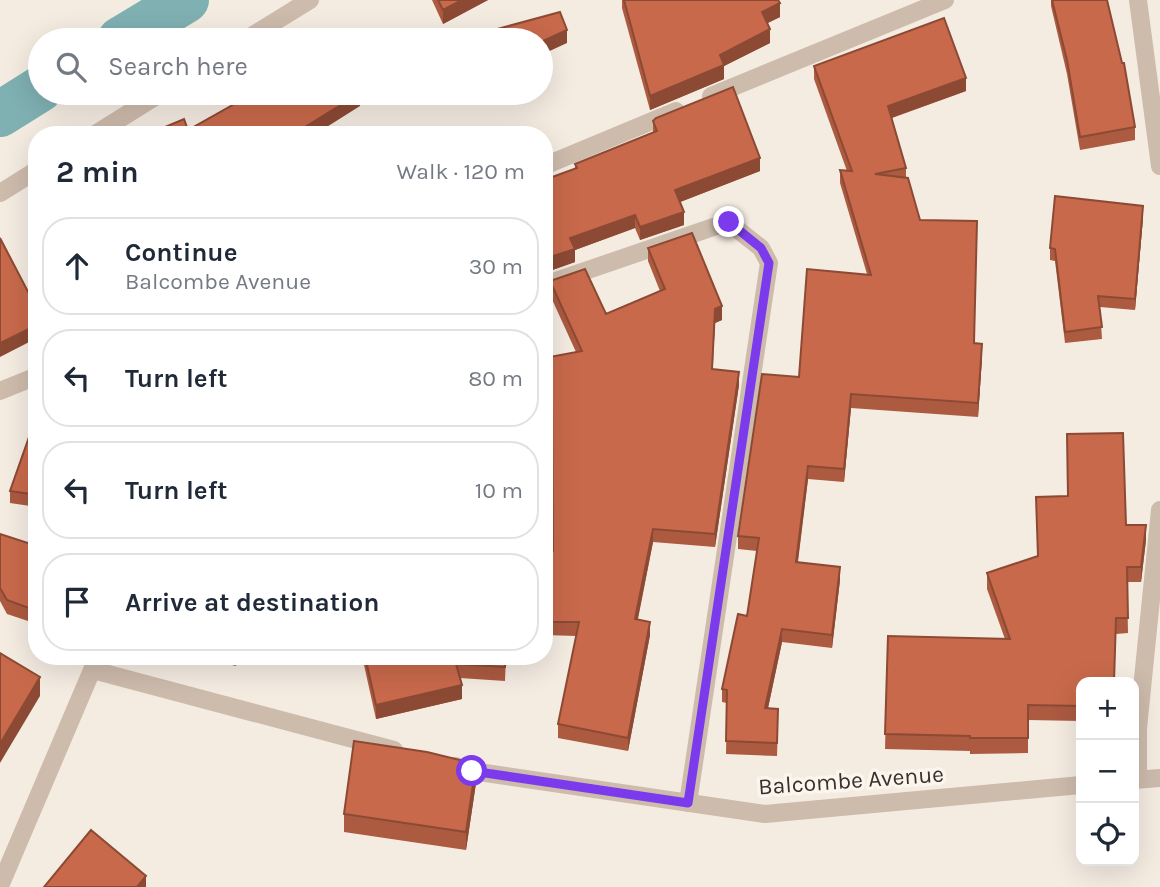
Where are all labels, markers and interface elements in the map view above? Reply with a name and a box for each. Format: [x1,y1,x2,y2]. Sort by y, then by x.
search box [28,28,553,105]
icon: search [52,48,90,86]
text: Search here [108,51,248,82]
text: 2 min [56,154,139,190]
text: Walk · 120 m [397,158,525,185]
route end [713,206,744,237]
text: Continue [125,237,237,268]
icon: ahead [58,247,96,285]
text: 30 m [469,253,523,280]
text: Balcombe Avenue [125,268,311,295]
icon: left [58,359,96,397]
text: Turn left [125,363,227,394]
text: 80 m [468,365,523,392]
icon: left [58,471,96,509]
text: Turn left [125,475,227,506]
text: 10 m [475,477,523,504]
icon: arrive [58,583,96,621]
text: Arrive at destination [125,587,379,618]
map controls [1076,677,1139,866]
button: + [1076,677,1139,740]
button: − [1076,740,1139,803]
route start [456,755,487,786]
street label: Balcombe Avenue [757,761,945,800]
button: locate [1076,803,1139,866]

